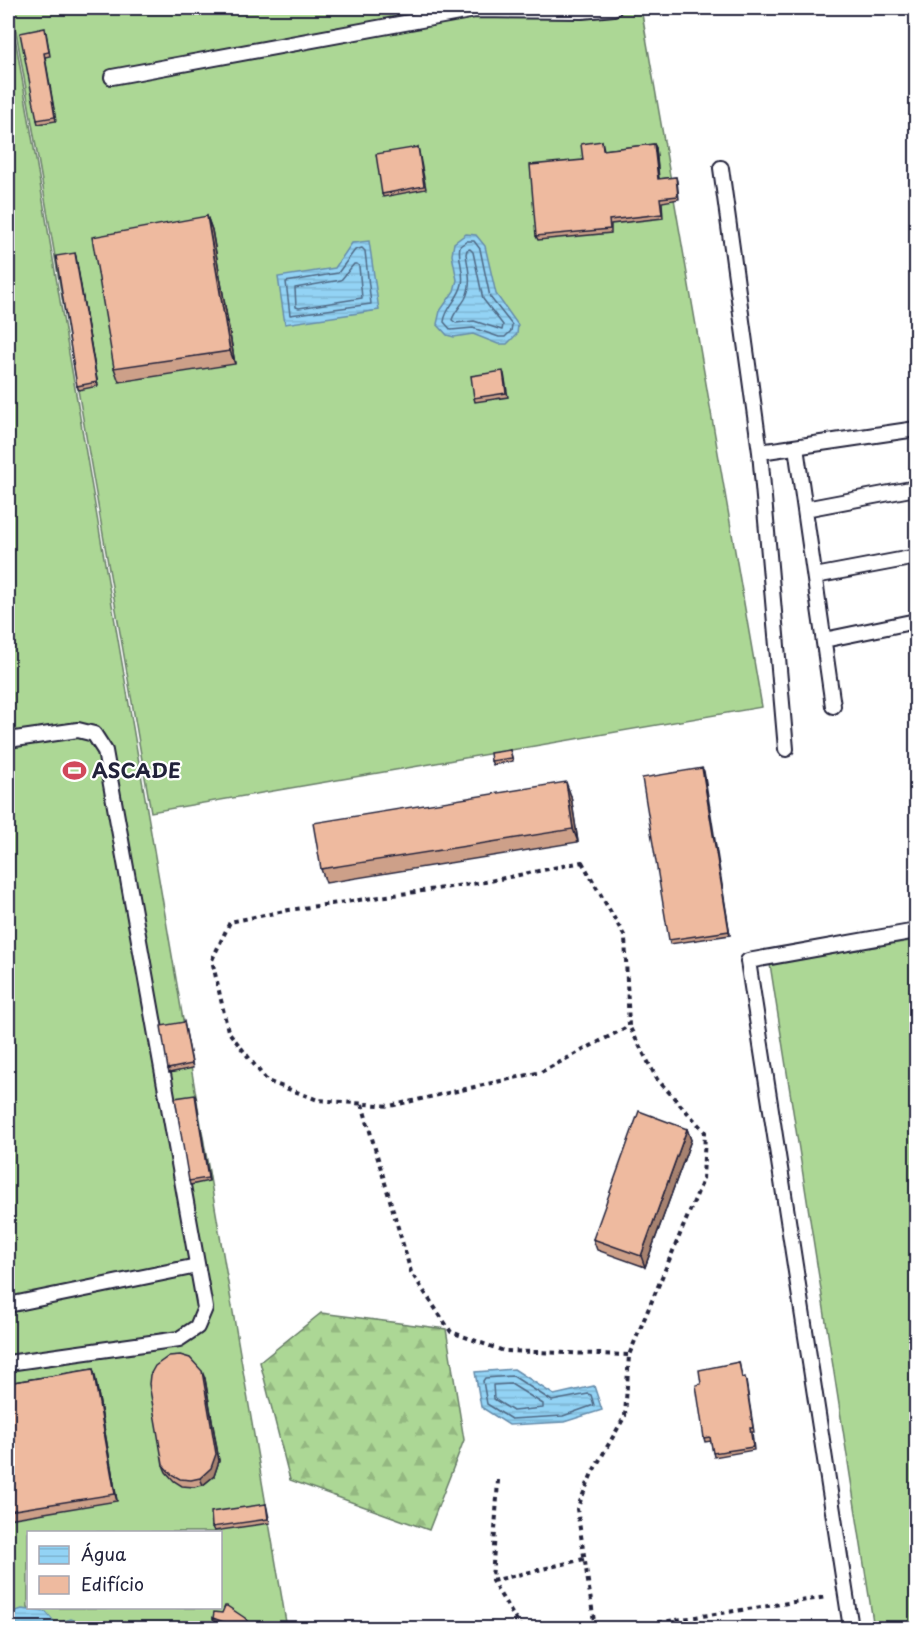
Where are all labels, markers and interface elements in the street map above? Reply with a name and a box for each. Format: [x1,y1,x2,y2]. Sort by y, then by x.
place label: ASCADE [92,755,181,785]
sports icon: ASCADE [61,757,87,783]
legend [27,1531,222,1609]
text: Água [81,1540,127,1567]
text: Edifício [81,1570,144,1597]

